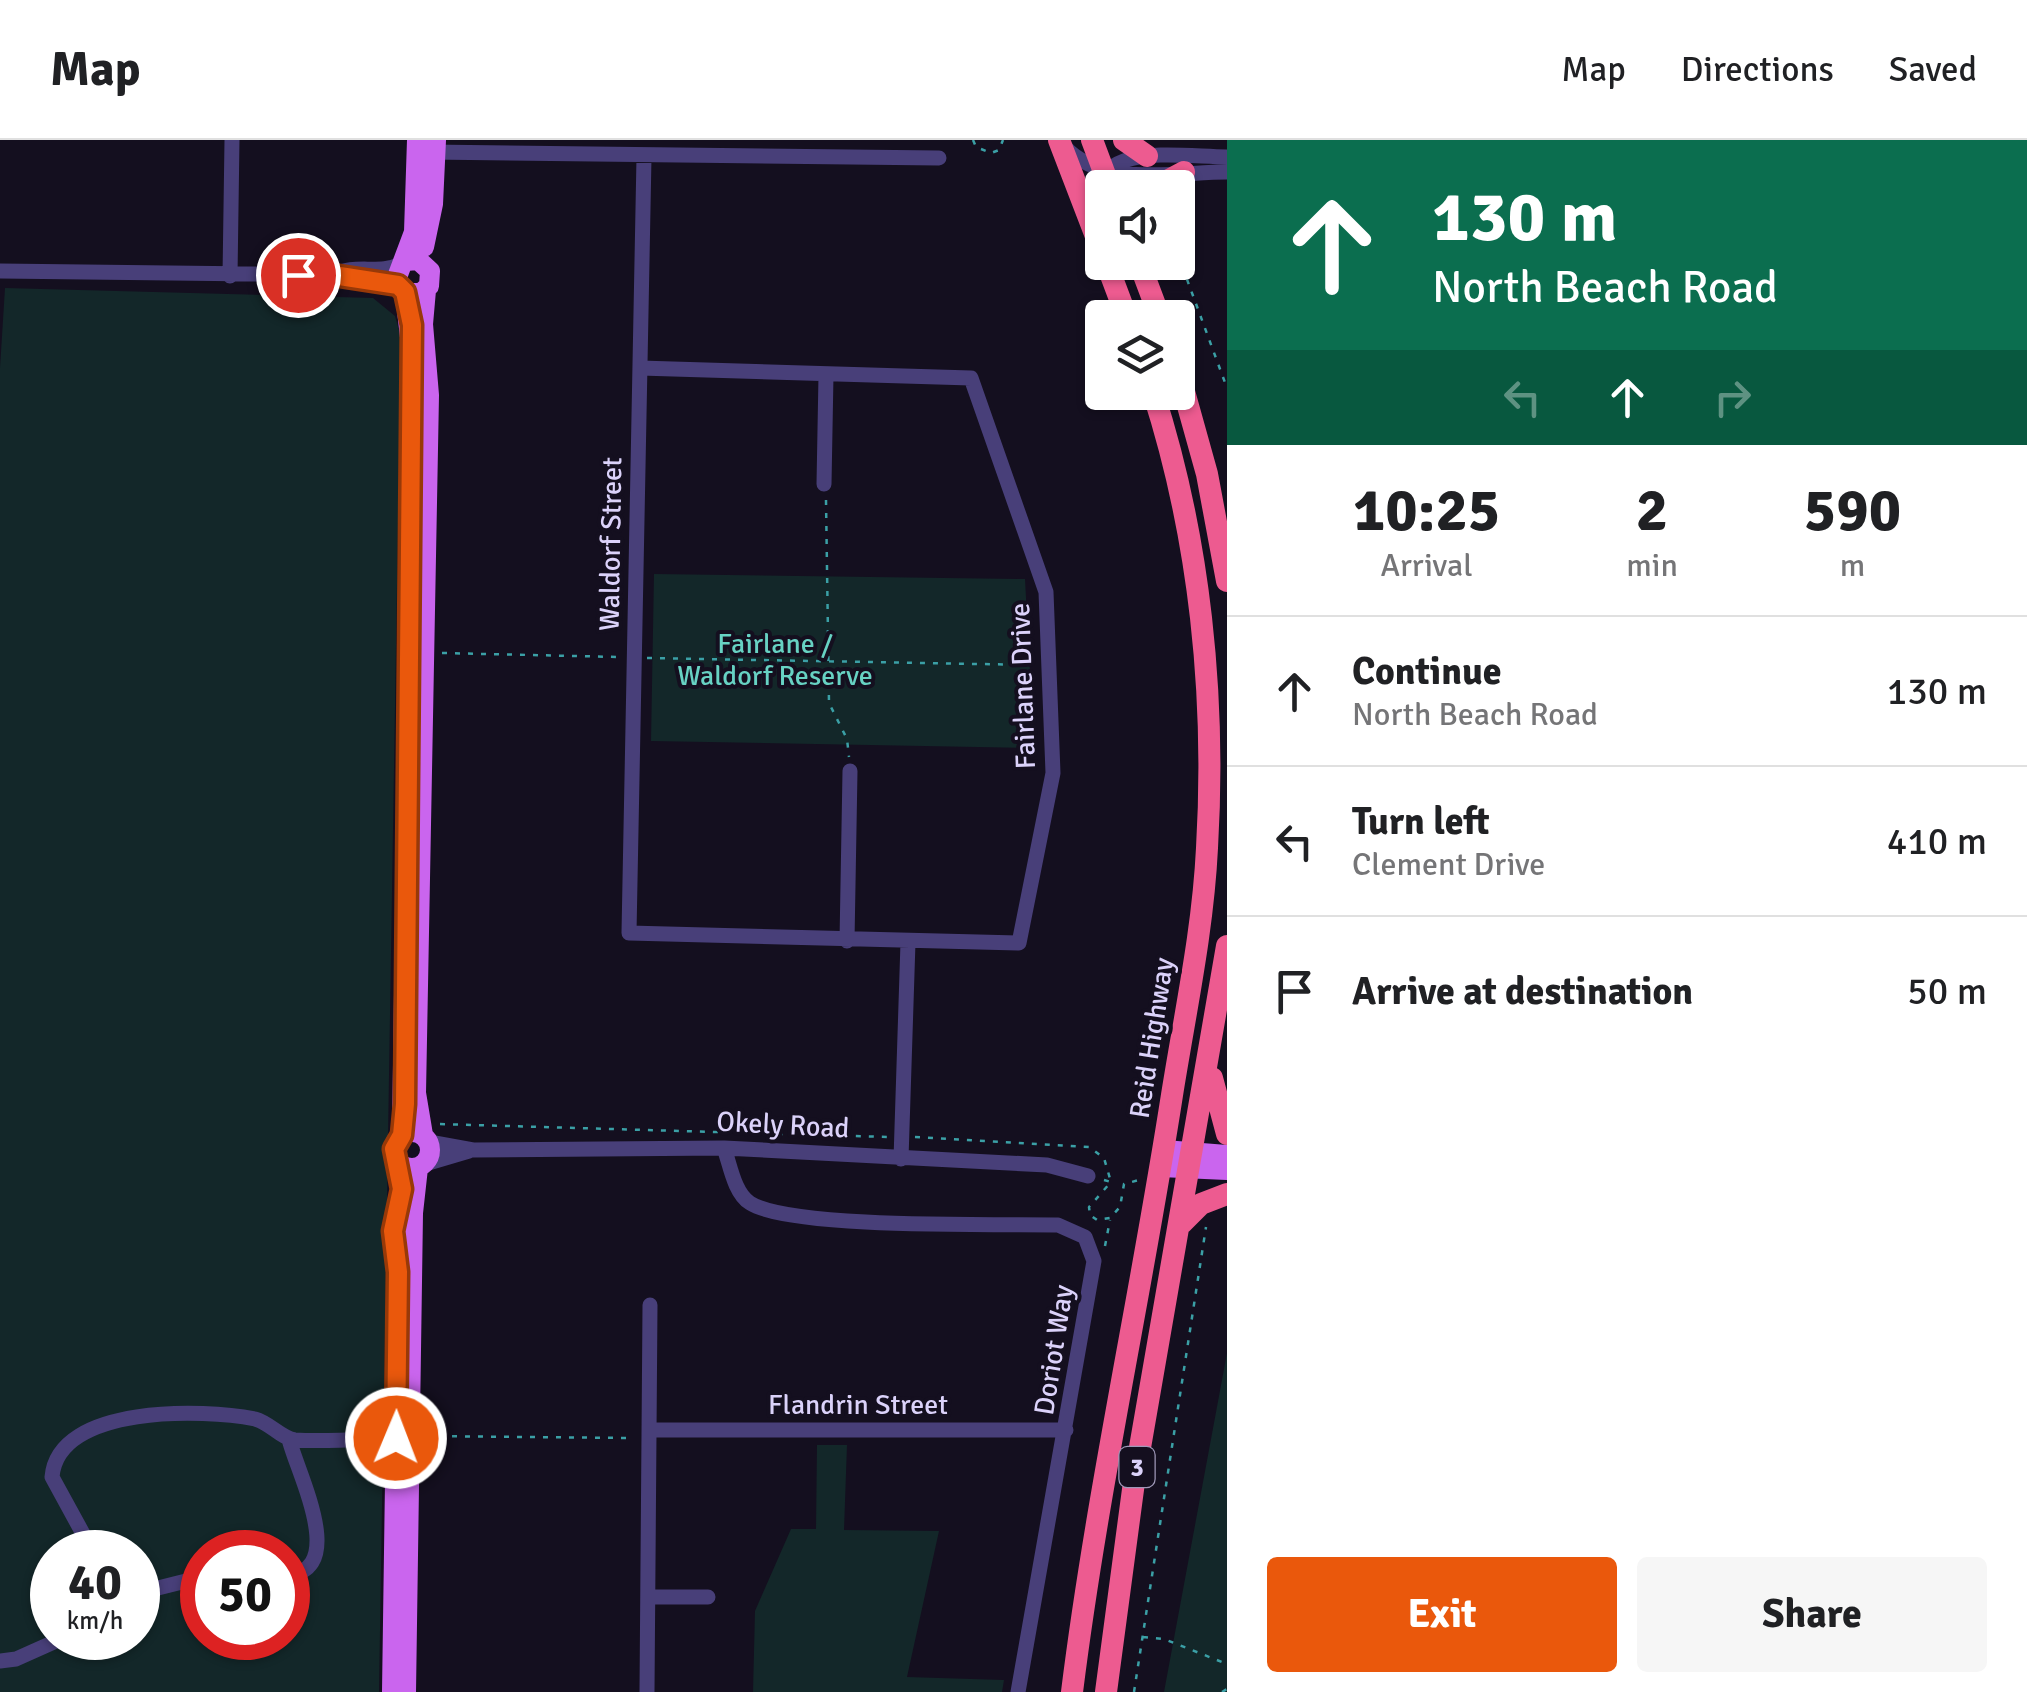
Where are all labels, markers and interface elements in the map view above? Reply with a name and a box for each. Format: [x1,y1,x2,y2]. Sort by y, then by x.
text: Map [50,40,140,99]
text: Map [1561,48,1626,91]
text: Directions [1681,48,1834,91]
text: Saved [1889,48,1977,91]
map controls [1085,170,1195,410]
button: sound [1085,170,1195,280]
text: 130 m [1432,174,1617,260]
icon: ahead [1267,180,1397,310]
pin [256,233,341,318]
icon: arrive [271,248,326,303]
text: North Beach Road [1432,260,1778,315]
button: layers [1085,300,1195,410]
icon: left [1495,370,1550,425]
icon: ahead [1600,370,1655,425]
icon: right [1705,370,1760,425]
street label: Waldorf Street [592,456,630,631]
text: 10:25 [1353,474,1500,548]
text: 2 [1636,474,1668,548]
text: 590 [1804,474,1901,548]
text: Arrival [1381,546,1473,585]
text: min [1626,546,1678,585]
text: m [1840,546,1865,585]
street label: Fairlane Drive [1003,602,1043,770]
park label: Fairlane / Waldorf Reserve [677,627,873,693]
text: Continue [1352,648,1502,695]
icon: ahead [1267,664,1322,719]
text: 130 m [1887,668,1987,715]
text: North Beach Road [1352,695,1598,734]
text: Turn left [1352,798,1490,845]
icon: left [1267,814,1322,869]
text: 410 m [1887,818,1987,865]
text: Clement Drive [1352,845,1545,884]
street label: Reid Highway [1123,955,1181,1121]
icon: arrive [1267,964,1322,1019]
text: Arrive at destination [1352,968,1693,1015]
text: 50 m [1907,968,1987,1015]
street label: Okely Road [716,1105,850,1145]
street label: Doriot Way [1027,1283,1081,1417]
position arrow [344,1386,448,1490]
street label: Flandrin Street [768,1388,948,1422]
road number: 3 [1120,1447,1154,1487]
speed limit sign: 50 [180,1530,310,1660]
text: 40 [68,1552,122,1614]
button: Exit [1267,1557,1617,1672]
button: Share [1637,1557,1987,1672]
text: km/h [67,1605,123,1636]

